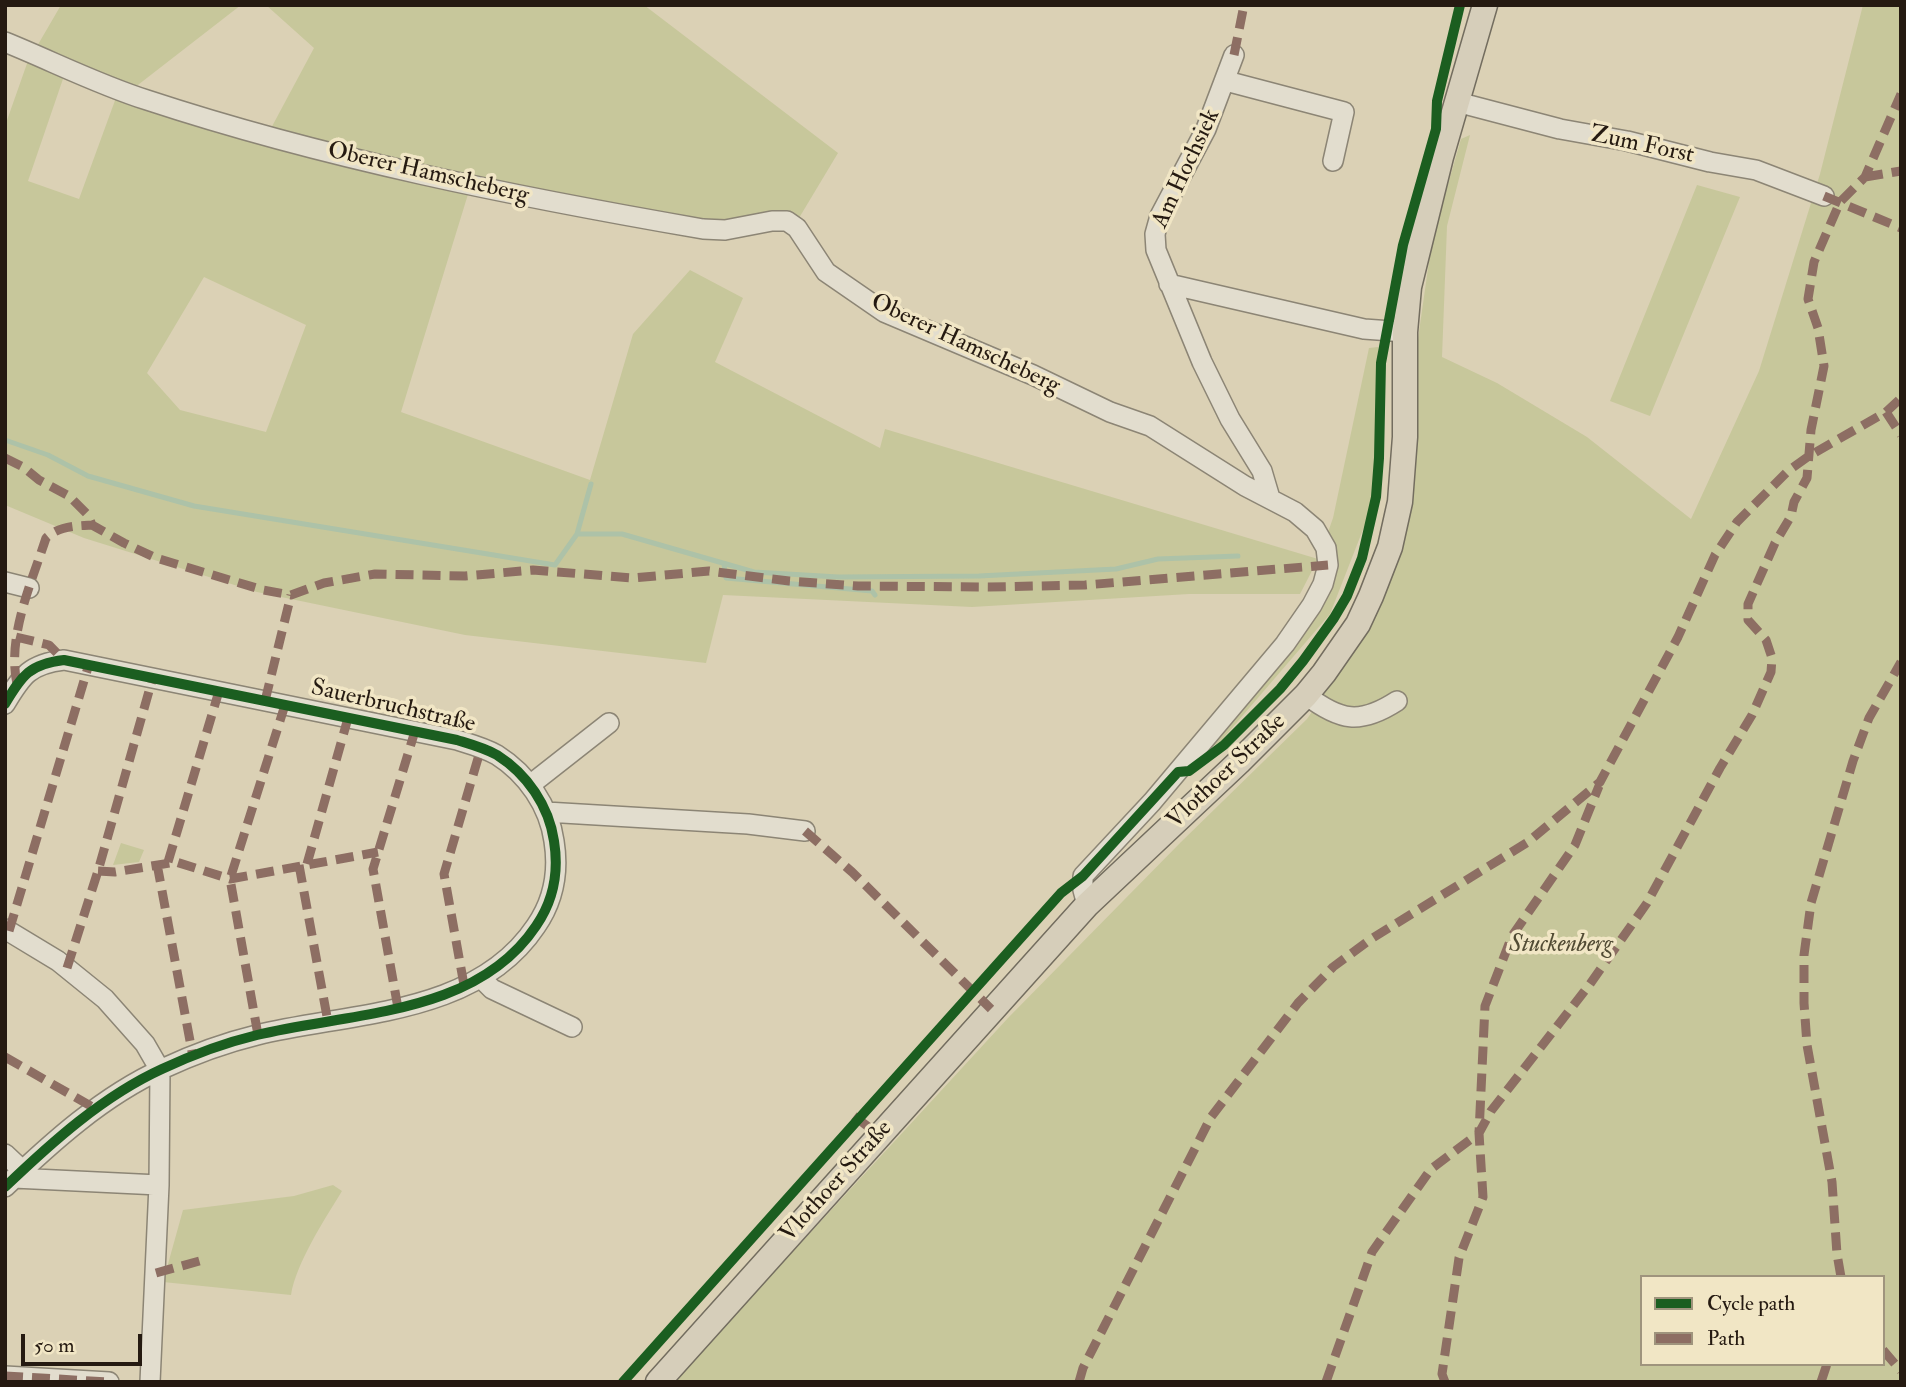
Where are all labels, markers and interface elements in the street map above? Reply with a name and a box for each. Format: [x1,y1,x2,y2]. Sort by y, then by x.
street label: Am Hochsiek [1147,105,1227,233]
street label: Zum Forst [1588,121,1696,171]
street label: Oberer Hamscheberg [325,137,531,211]
street label: Oberer Hamscheberg [866,289,1064,401]
street label: Sauerbruchstraße [308,674,478,740]
street label: Vlothoer Straße [1162,708,1292,836]
park label: Stuckenberg [1509,932,1613,960]
street label: Vlothoer Straße [775,1115,899,1249]
legend [1640,1275,1885,1366]
text: Cycle path [1707,1290,1795,1317]
scale bar [24,1320,145,1364]
text: Path [1707,1325,1745,1352]
text: 50 m [34,1332,75,1359]

